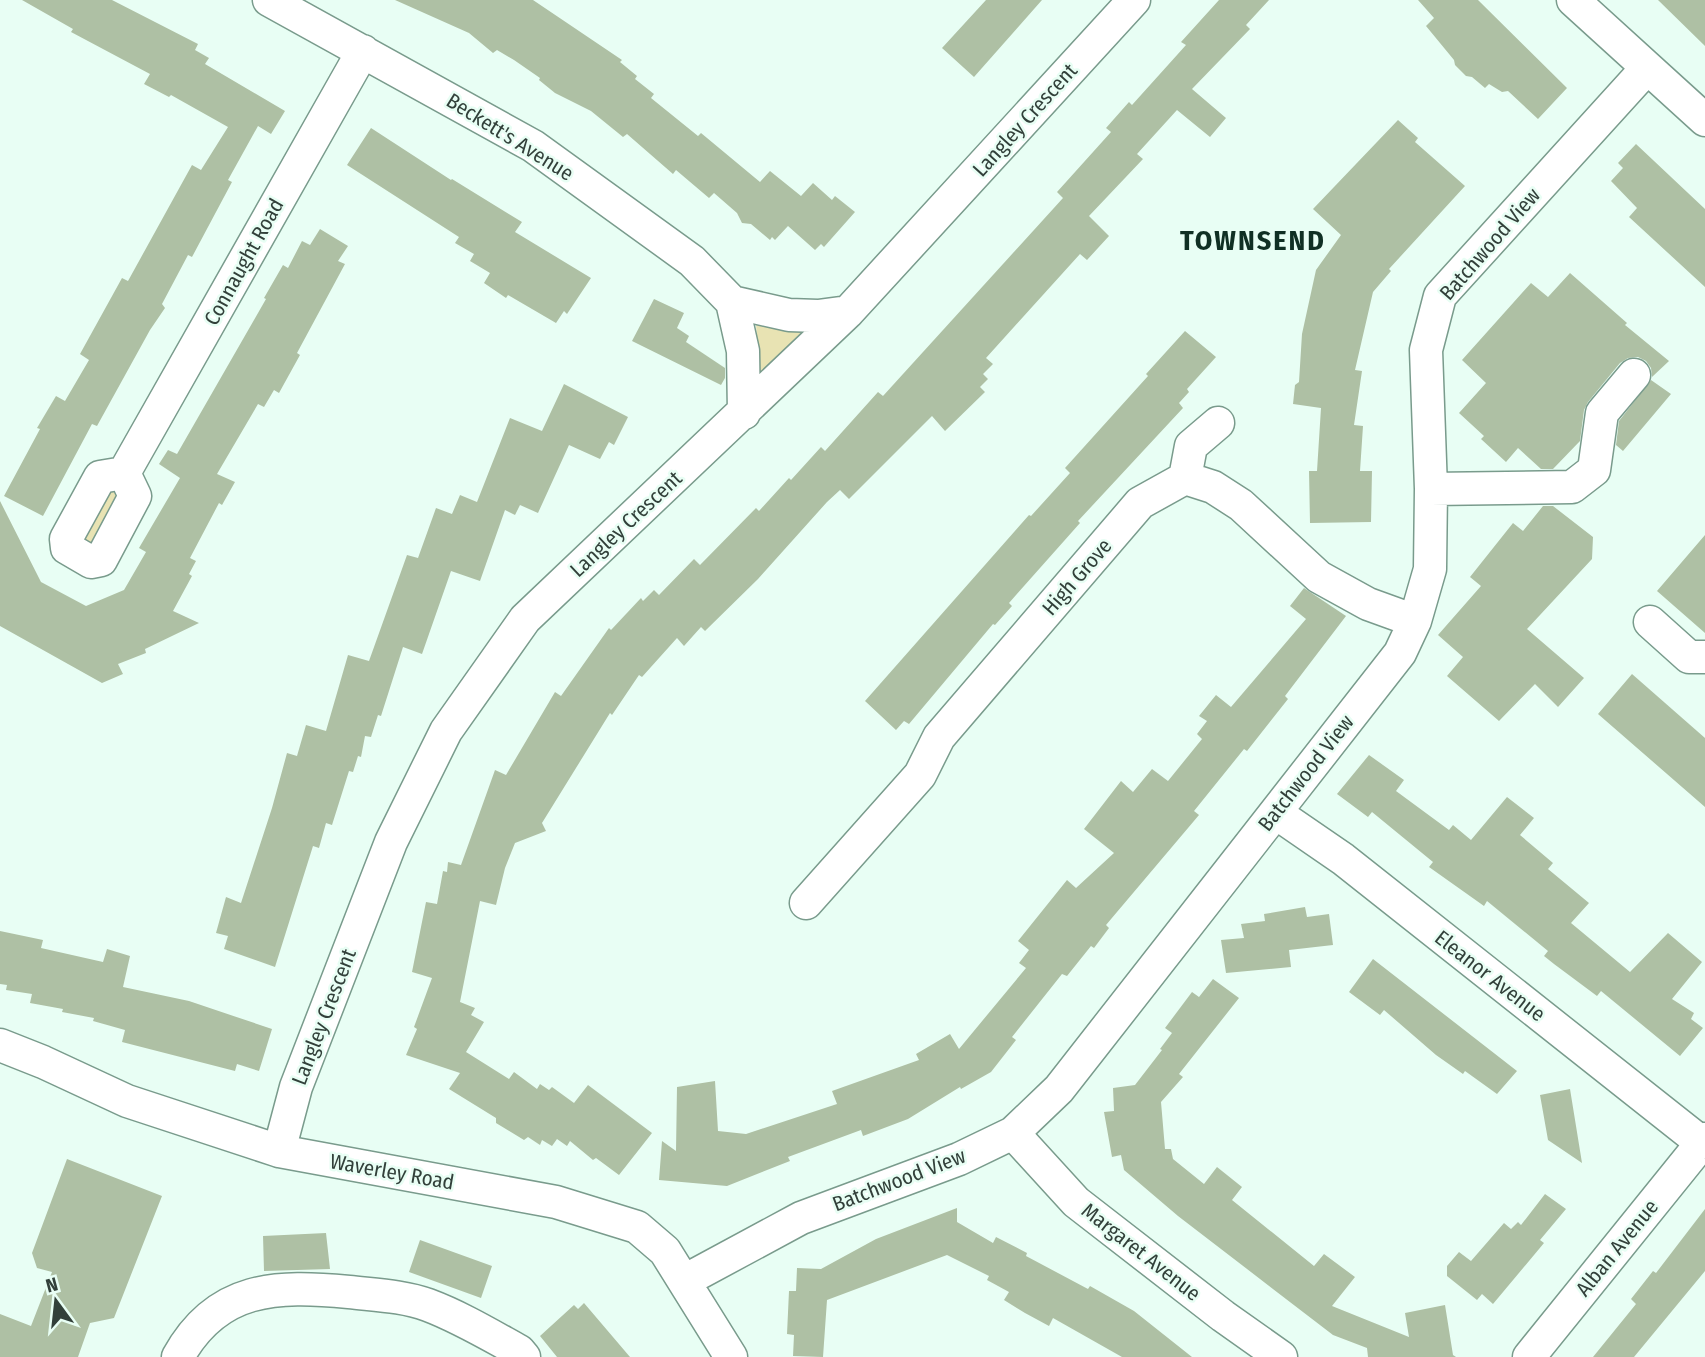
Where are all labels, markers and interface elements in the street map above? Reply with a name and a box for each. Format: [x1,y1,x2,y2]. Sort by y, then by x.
street label: Langley Crescent [967,58,1083,182]
street label: Beckett's Avenue [442,87,578,187]
street label: Batchwood View [1434,182,1546,306]
street label: Connaught Road [198,194,290,330]
district label: TOWNSEND [1180,224,1326,257]
street label: Langley Crescent [565,465,688,583]
street label: High Grove [1037,533,1117,621]
street label: Batchwood View [1252,709,1360,836]
street label: Eleanor Avenue [1430,925,1550,1027]
street label: Langley Crescent [286,945,362,1089]
street label: Batchwood View [829,1143,969,1217]
street label: Waverley Road [328,1148,456,1196]
street label: Alban Avenue [1570,1194,1664,1302]
street label: Margaret Avenue [1076,1197,1206,1307]
north arrow [21,1266,91,1336]
text: N [43,1272,60,1298]

